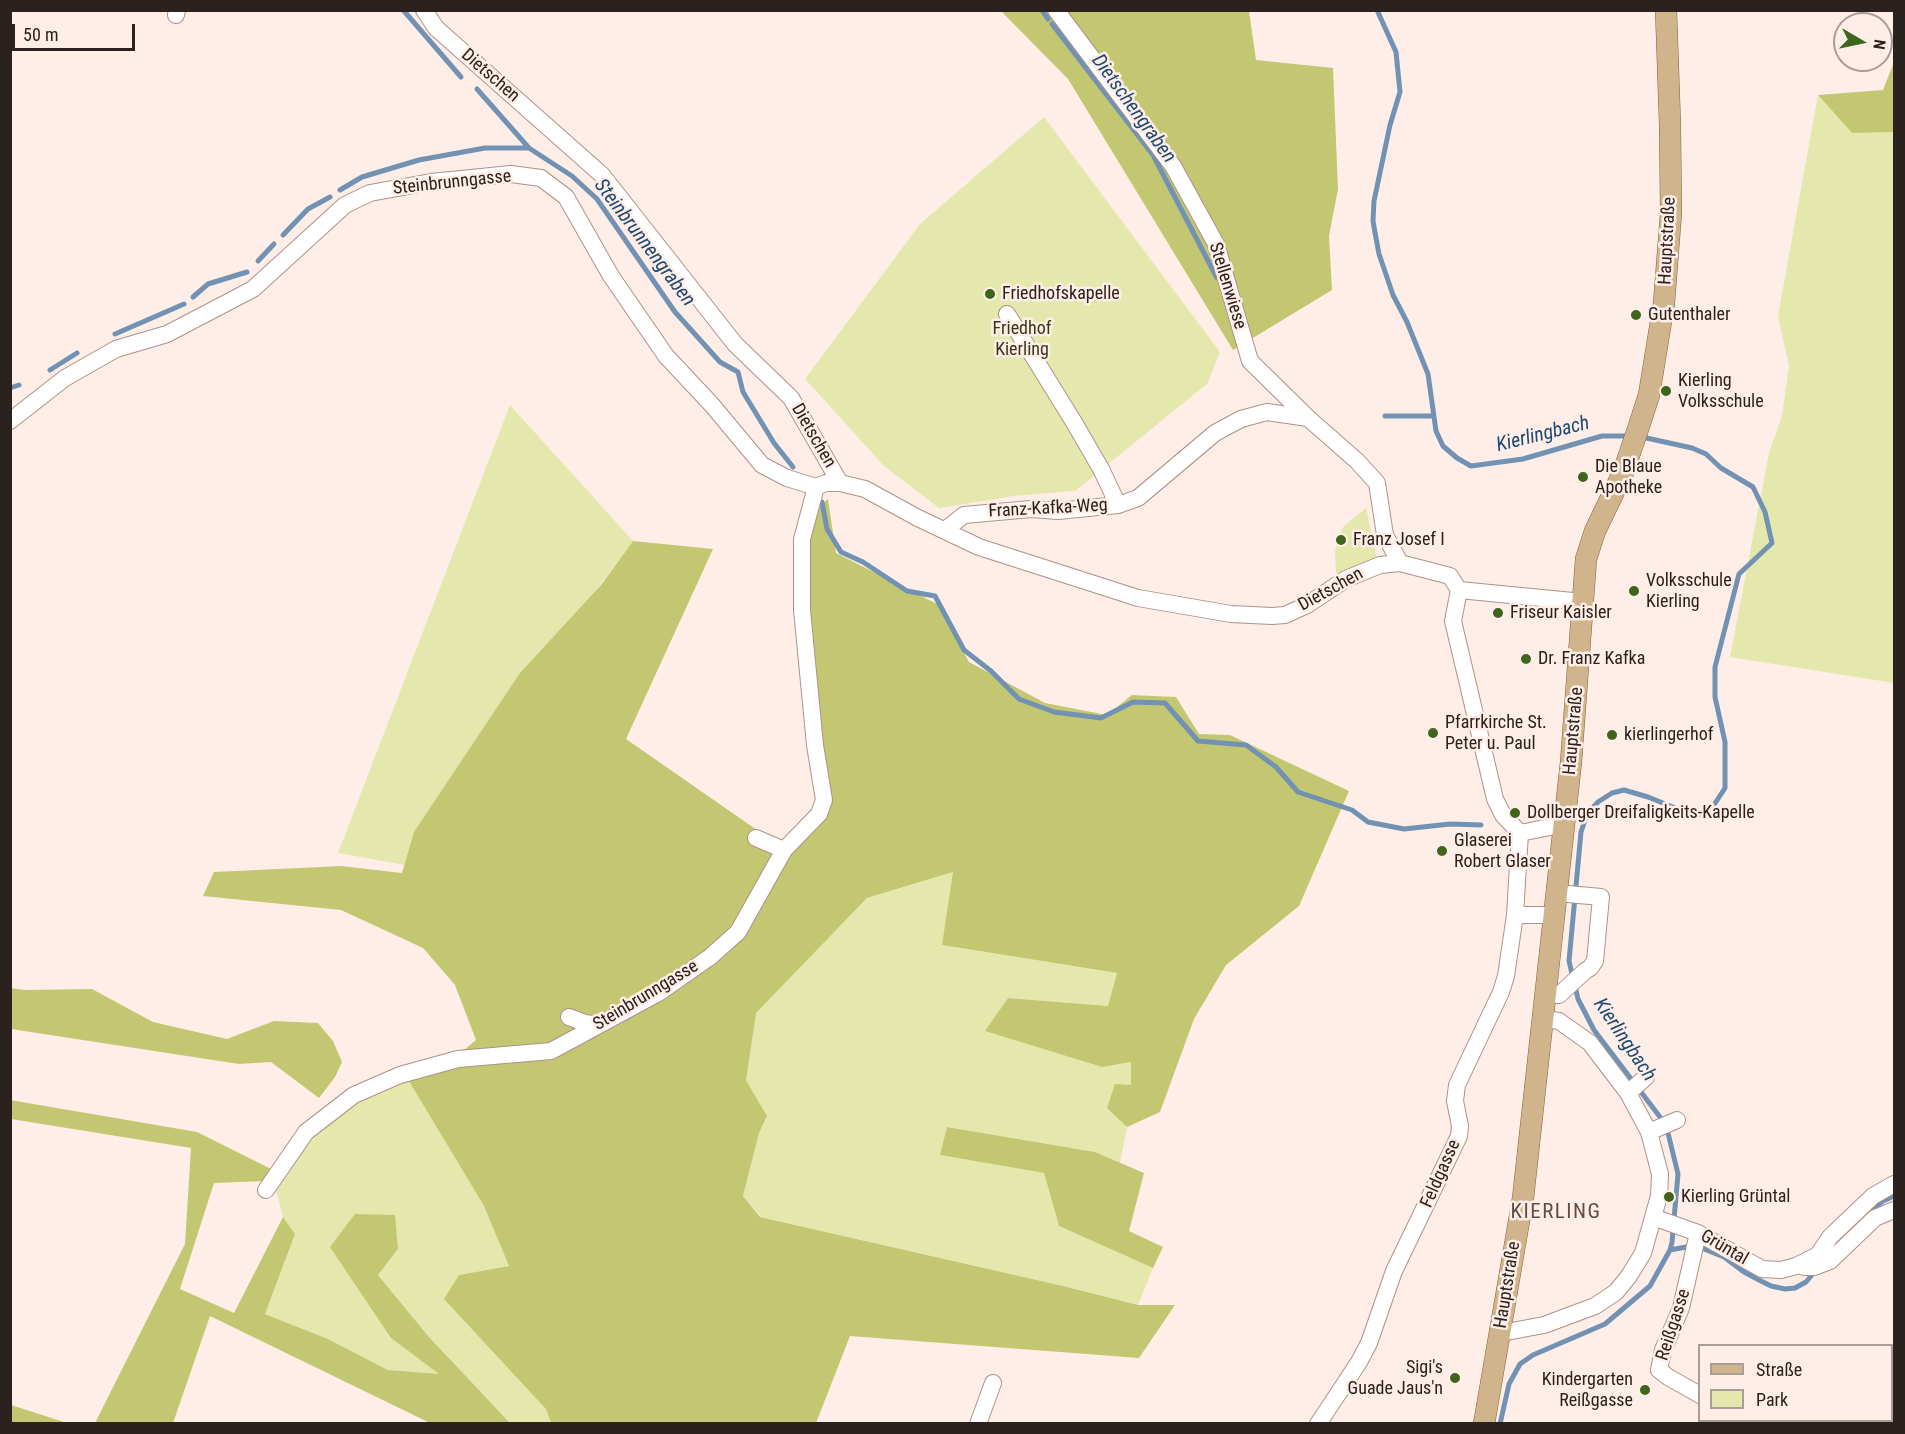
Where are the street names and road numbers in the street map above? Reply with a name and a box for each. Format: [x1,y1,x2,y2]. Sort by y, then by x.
street label: Dietschen [456,45,524,107]
street label: Steinbrunngasse [392,166,512,200]
street label: Hauptstraße [1655,197,1681,285]
street label: Stellenwiese [1204,240,1250,332]
street label: Dietschen [786,400,840,472]
street label: Franz-Kafka-Weg [988,495,1108,523]
street label: Dietschen [1295,563,1367,617]
street label: Hauptstraße [1559,686,1589,776]
street label: Steinbrunngasse [590,956,702,1036]
street label: Feldgasse [1416,1137,1466,1211]
street label: Grüntal [1696,1226,1752,1270]
street label: Hauptstraße [1490,1240,1526,1330]
street label: Reißgasse [1652,1287,1696,1363]

